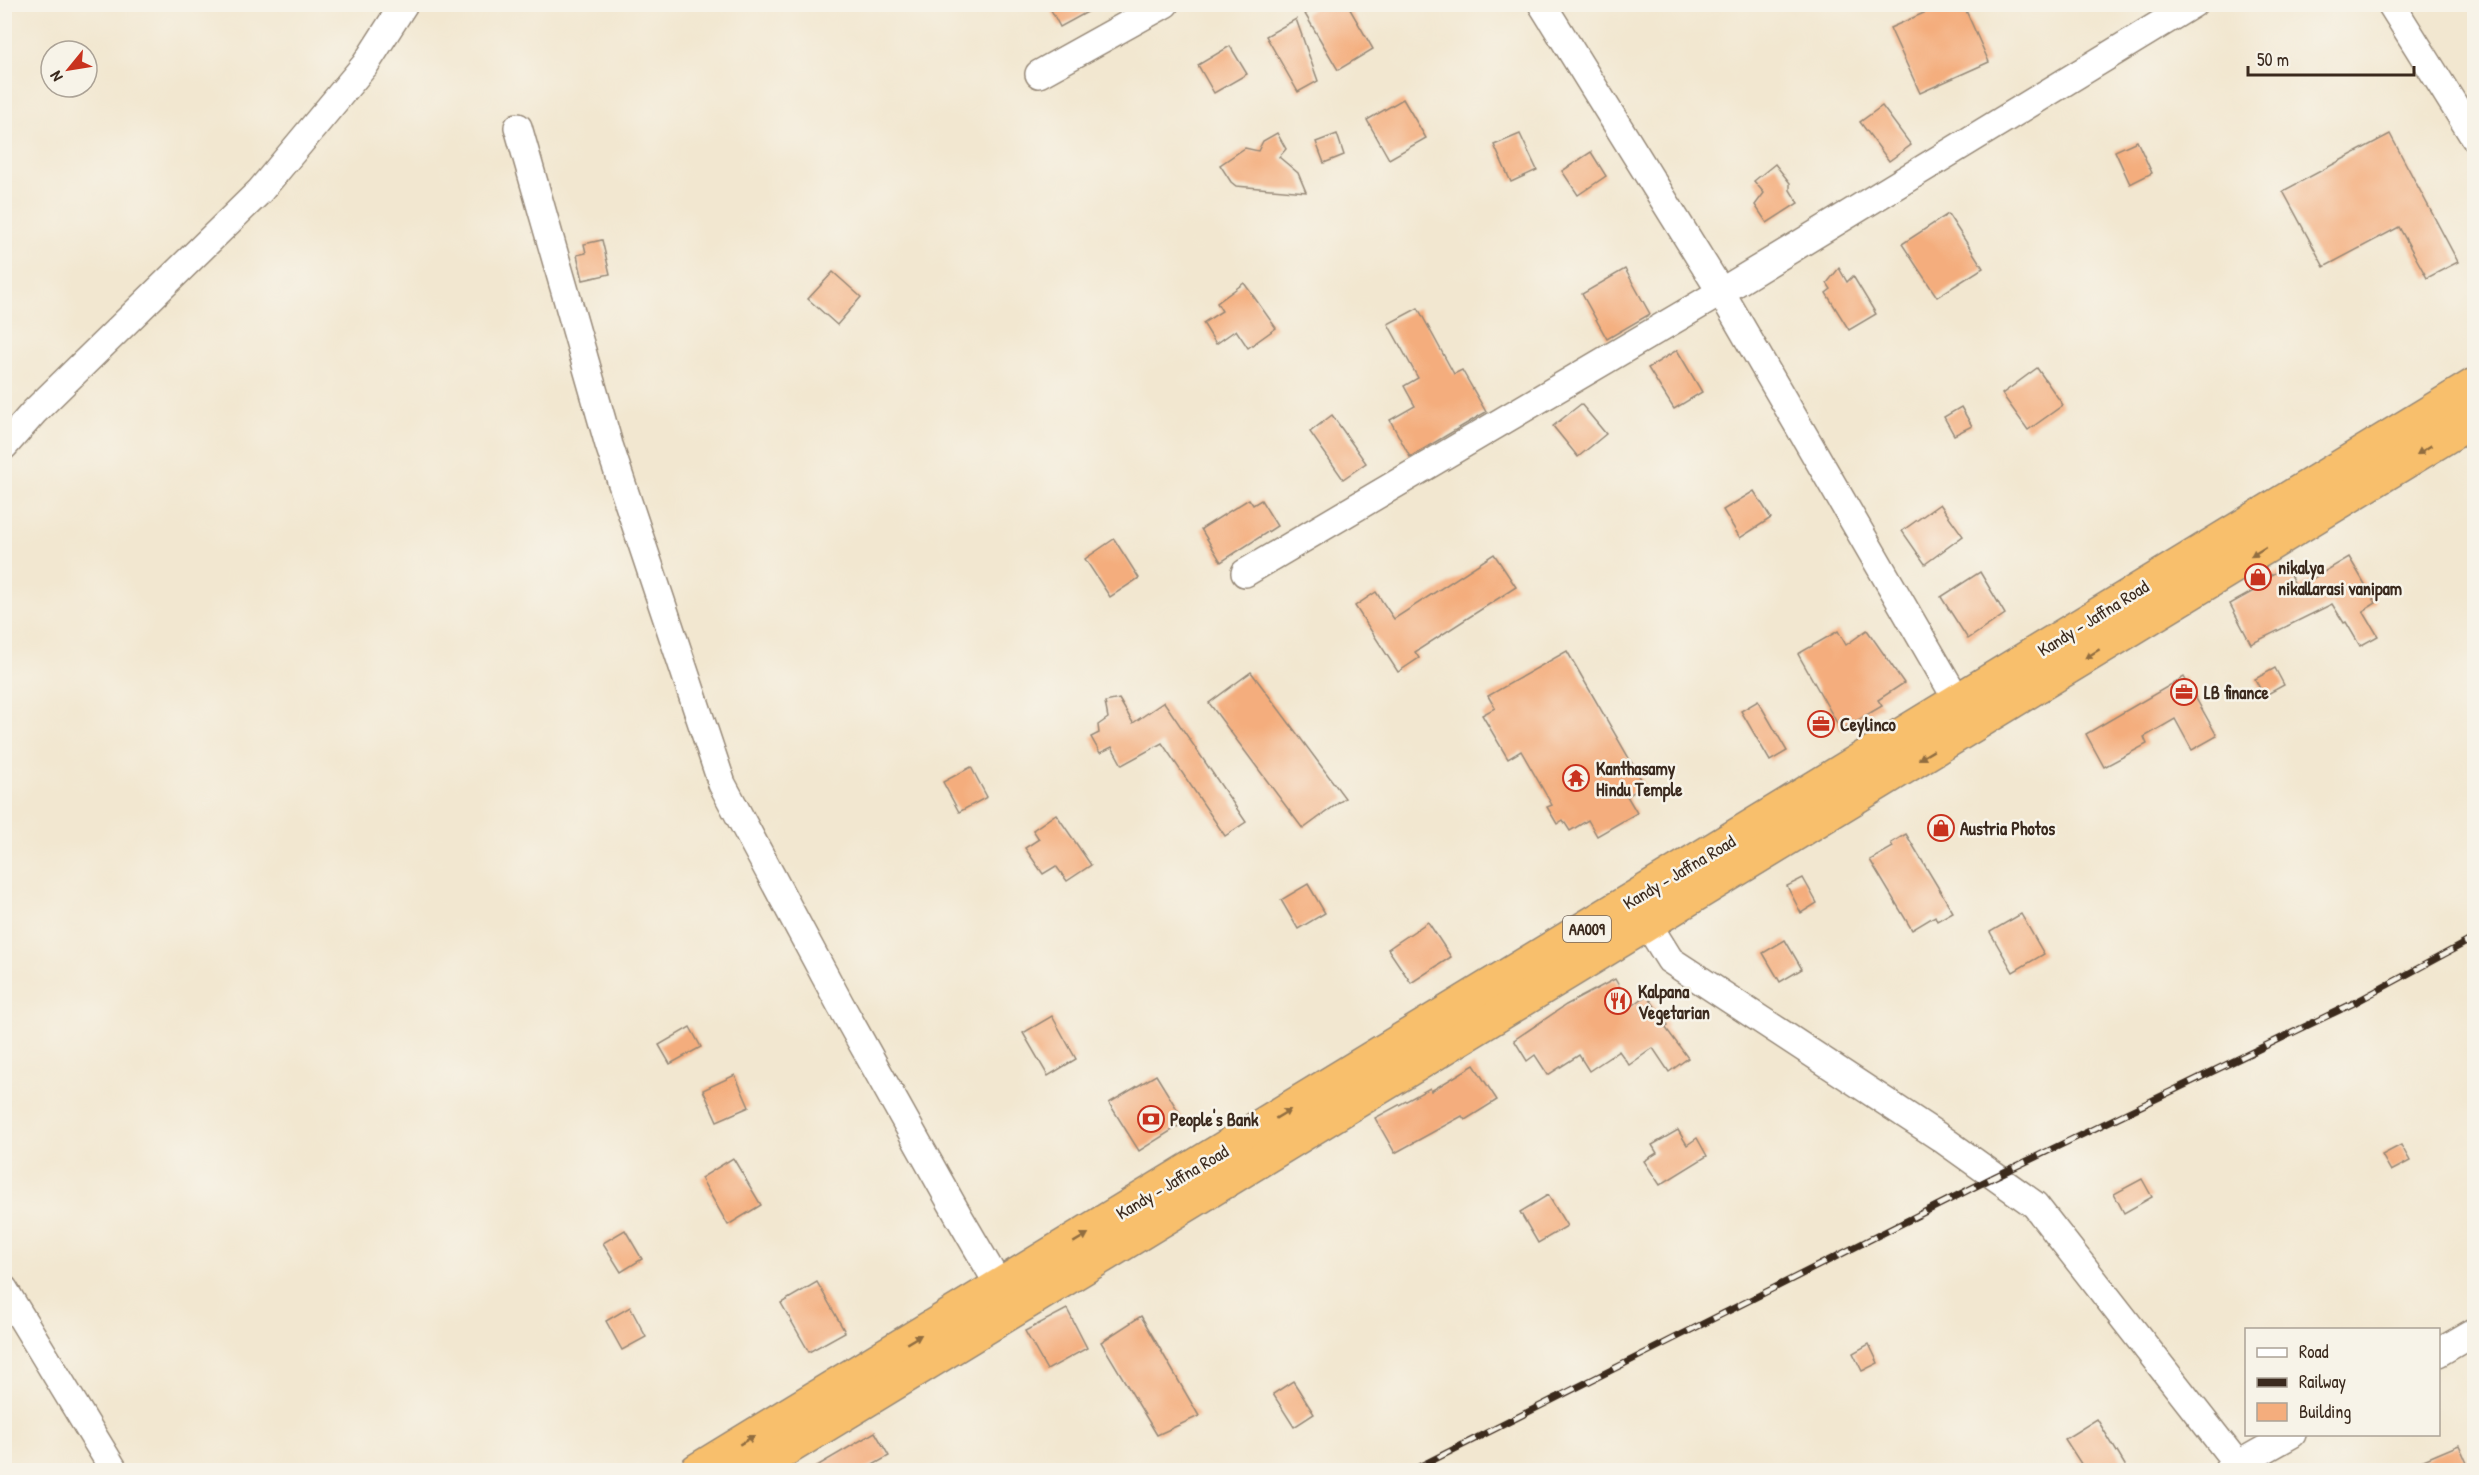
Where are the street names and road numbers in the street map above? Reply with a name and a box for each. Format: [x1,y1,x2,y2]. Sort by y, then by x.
street label: Kandy - Jaffna Road [2033,574,2153,662]
street label: Kandy - Jaffna Road [1618,829,1740,915]
road number: AA009 [1563,916,1611,942]
street label: Kandy - Jaffna Road [1111,1139,1233,1225]

